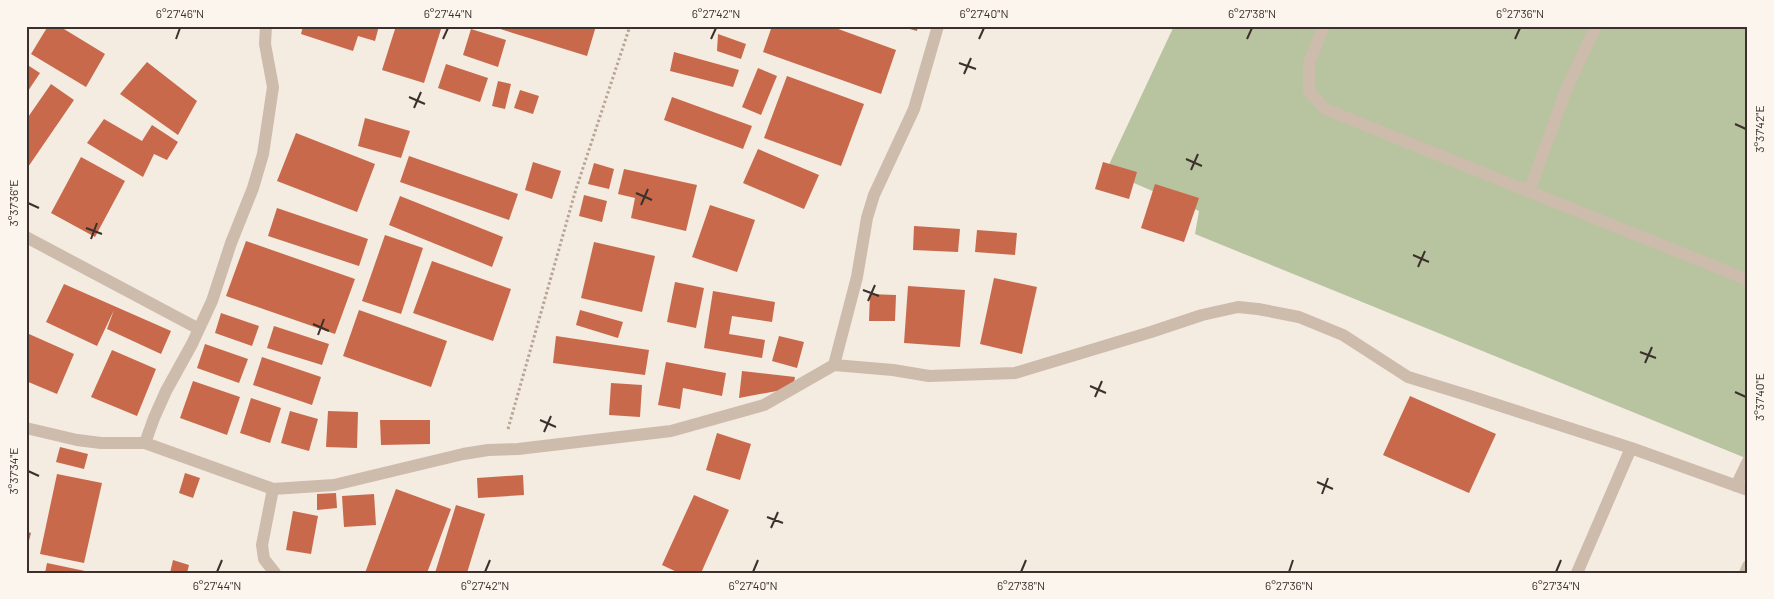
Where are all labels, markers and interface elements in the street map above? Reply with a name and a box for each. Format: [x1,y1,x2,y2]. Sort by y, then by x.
text: 6°27'46"N [156,6,204,20]
text: 6°27'44"N [424,6,472,20]
text: 6°27'42"N [692,6,740,20]
text: 6°27'40"N [960,6,1009,20]
text: 6°27'38"N [1228,6,1276,20]
text: 6°27'36"N [1496,6,1544,20]
text: 3°37'42"E [1752,105,1766,153]
text: 3°37'36"E [6,180,20,226]
text: 3°37'40"E [1752,373,1766,421]
text: 3°37'34"E [6,447,20,495]
text: 6°27'44"N [193,578,241,592]
text: 6°27'42"N [461,578,509,592]
text: 6°27'40"N [729,578,778,592]
text: 6°27'38"N [997,578,1045,592]
text: 6°27'36"N [1265,578,1313,592]
text: 6°27'34"N [1532,578,1580,592]

